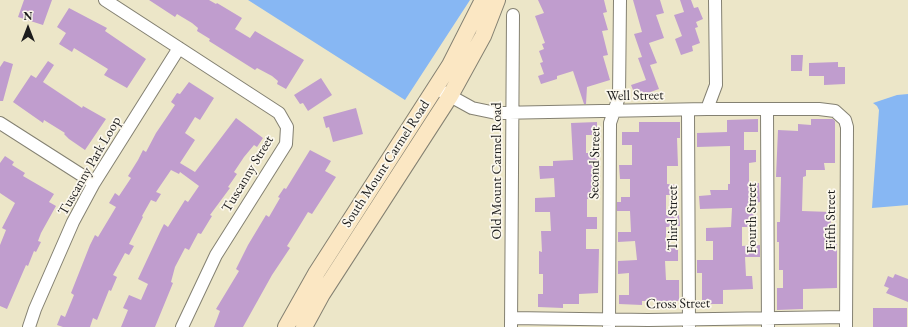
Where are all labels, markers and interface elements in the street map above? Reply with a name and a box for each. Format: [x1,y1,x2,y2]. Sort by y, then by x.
north arrow [8,8,48,48]
text: N [24,9,32,23]
street label: Well Street [606,87,664,105]
street label: South Mount Carmel Road [339,97,433,231]
street label: Old Mount Carmel Road [489,102,505,240]
street label: Tuscanny Park Loop [55,114,125,218]
street label: Second Street [586,127,604,199]
street label: Tuscanny Street [219,133,277,215]
street label: Fourth Street [744,183,760,253]
street label: Third Street [665,185,681,251]
street label: Fifth Street [823,190,839,250]
street label: Cross Street [646,295,710,313]

